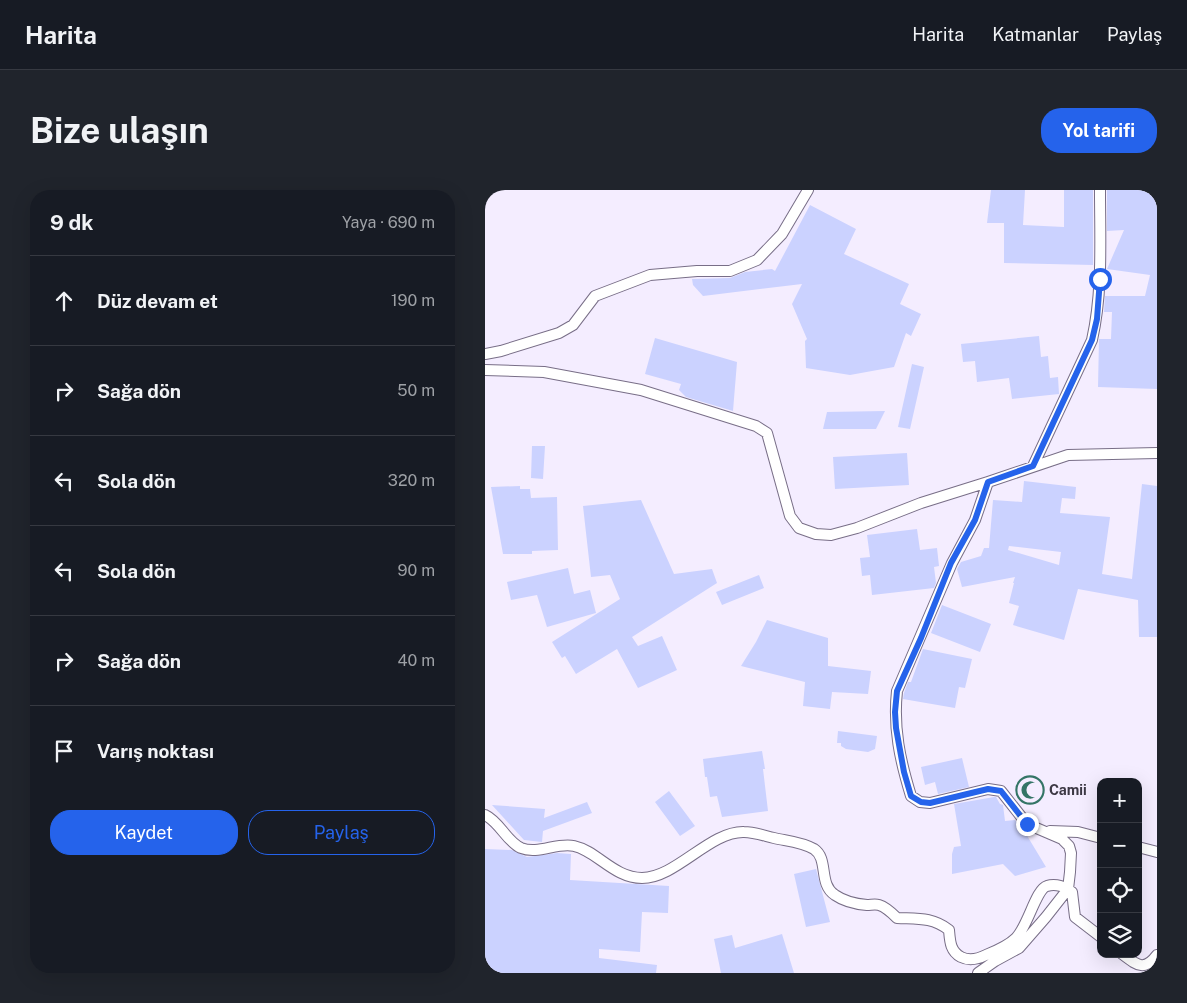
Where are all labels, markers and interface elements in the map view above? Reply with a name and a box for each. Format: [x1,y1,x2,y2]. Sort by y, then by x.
text: Harita [25,21,97,49]
text: Harita [912,24,964,45]
text: Katmanlar [992,24,1079,45]
text: Paylaş [1107,24,1162,45]
button: Yol tarifi [1041,108,1157,153]
text: Bize ulaşın [30,110,209,151]
text: 9 dk [50,210,93,235]
text: Yaya · 690 m [342,213,435,232]
route start [1089,268,1112,291]
icon: ahead [50,287,78,315]
text: Düz devam et [97,290,218,312]
text: 190 m [391,291,435,310]
icon: right [50,377,78,405]
text: Sağa dön [97,380,181,402]
text: 50 m [397,381,435,400]
icon: left [50,467,78,495]
text: Sola dön [97,470,176,492]
text: 320 m [388,471,435,490]
icon: left [50,557,78,585]
text: Sola dön [97,560,176,582]
text: 90 m [398,561,435,580]
icon: right [50,647,78,675]
text: Sağa dön [97,650,181,672]
text: 40 m [397,651,435,670]
icon: arrive [50,737,78,765]
text: Varış noktası [97,740,214,762]
mosque icon: Camii [1015,775,1045,805]
map controls [1097,778,1142,958]
button: + [1097,778,1142,823]
place label: Camii [1049,782,1087,798]
button: Kaydet [50,810,238,855]
button: Paylaş [248,810,435,855]
route end [1016,813,1039,836]
button: − [1097,823,1142,868]
button: locate [1097,868,1142,913]
button: layers [1097,913,1142,958]

